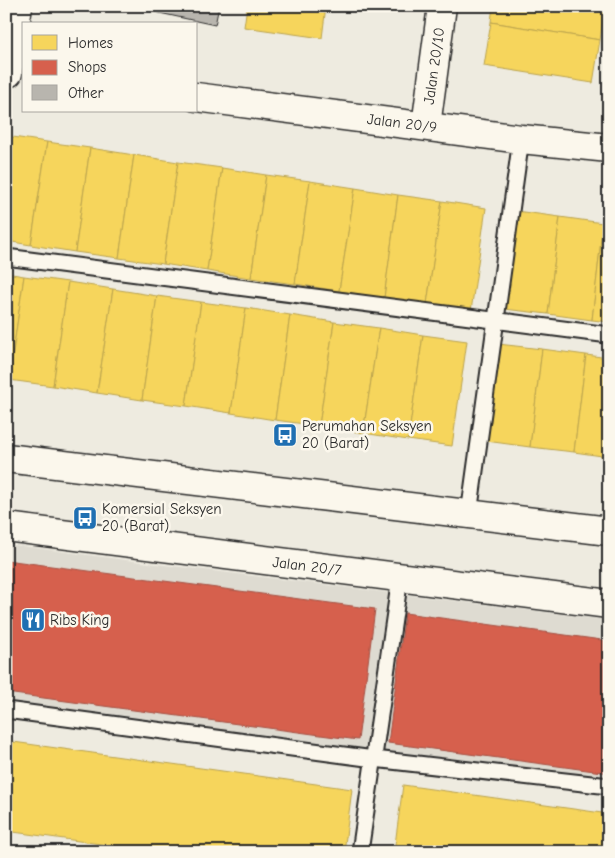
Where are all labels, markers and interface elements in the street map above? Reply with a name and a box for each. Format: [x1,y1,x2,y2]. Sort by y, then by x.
legend [22,22,198,112]
street label: Jalan 20/10 [420,26,448,106]
text: Homes [68,34,113,52]
text: Shops [68,58,106,76]
text: Other [68,84,103,102]
street label: Jalan 20/9 [366,110,438,136]
place label: Perumahan Seksyen 20 (Barat) [302,417,432,452]
bus stop icon: Perumahan Seksyen 20 (Barat) [272,422,298,448]
place label: Komersial Seksyen 20 (Barat) [102,500,221,535]
bus stop icon: Komersial Seksyen 20 (Barat) [72,505,98,531]
street label: Jalan 20/7 [271,553,343,579]
restaurant icon: Ribs King [20,607,46,633]
place label: Ribs King [50,611,110,629]

